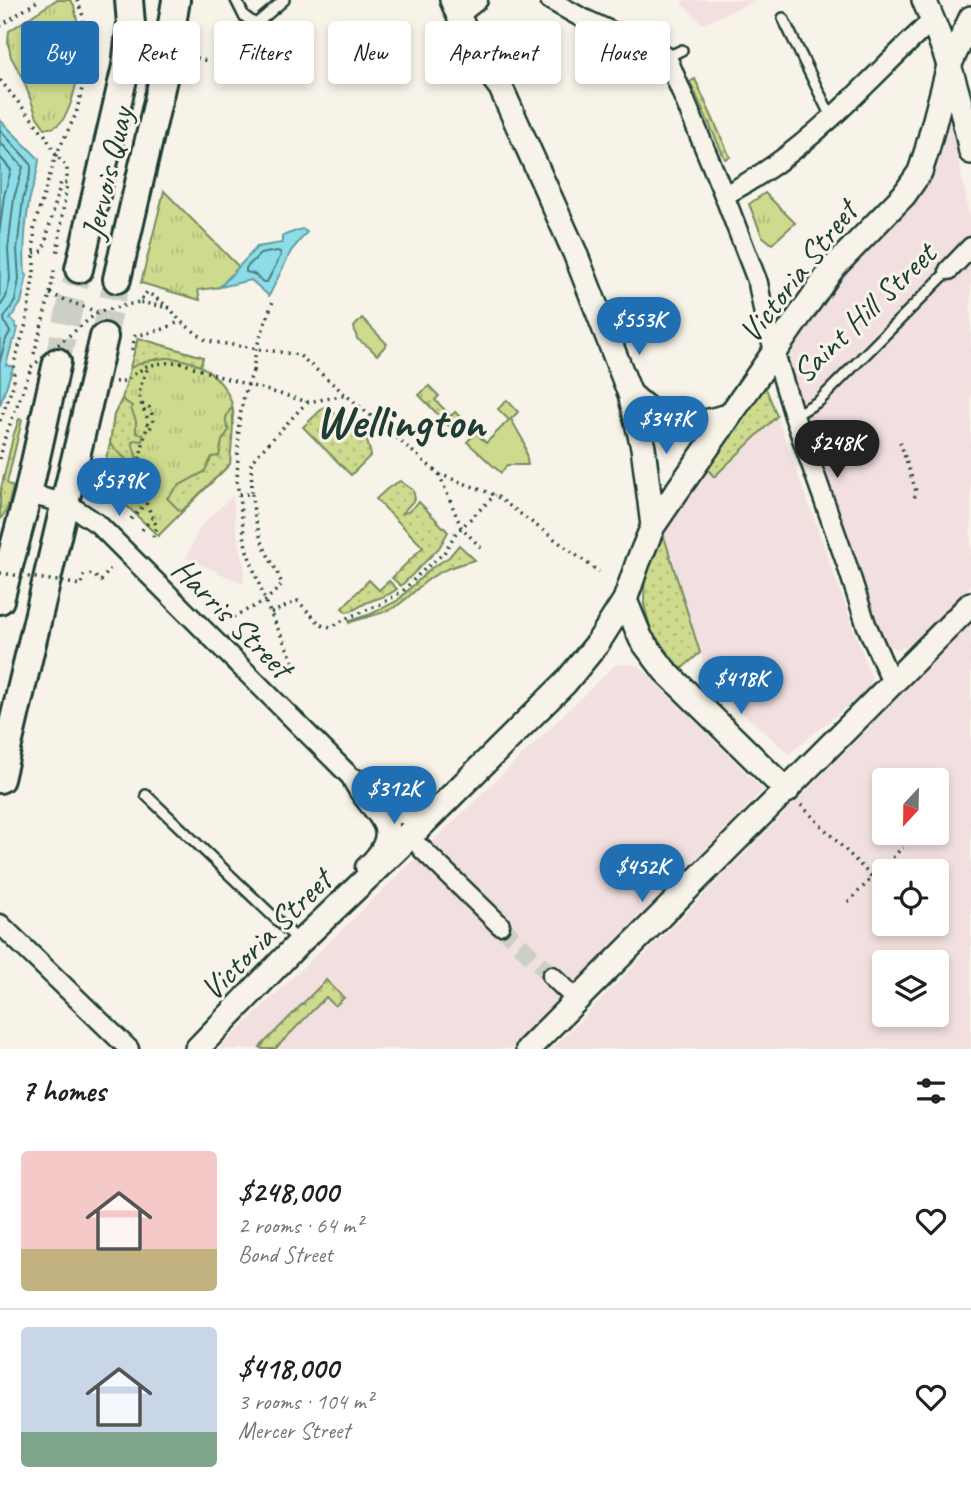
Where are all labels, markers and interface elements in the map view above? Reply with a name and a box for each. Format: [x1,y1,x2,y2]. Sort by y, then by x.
chip: Buy [21,21,99,84]
chip: Rent [113,21,200,84]
chip: Filters [214,21,314,84]
chip: New [328,21,411,84]
chip: Apartment [425,21,561,84]
chip: House [575,21,670,84]
street label: Jervois Quay [71,101,143,245]
street label: Victoria Street [729,189,869,351]
street label: Saint Hill Street [783,231,947,392]
pin: $553K [590,298,688,357]
text: $553K [613,305,665,334]
district label: Wellington [315,392,487,451]
pin: $347K [617,396,715,456]
text: $347K [640,404,693,433]
pin: $248K [788,420,886,480]
text: $248K [810,428,864,457]
pin: $579K [70,458,168,518]
text: $579K [93,466,145,495]
street label: Harris Street [163,548,304,690]
pin: $418K [692,656,790,716]
text: $418K [714,664,768,693]
pin: $312K [345,766,443,826]
north arrow [872,768,948,845]
map controls [872,768,949,1027]
text: $312K [367,774,421,803]
pin: $452K [593,844,691,904]
text: $452K [616,852,668,881]
street label: Victoria Street [191,857,343,1009]
button: locate [872,859,949,936]
button: layers [872,950,949,1027]
text: 7 homes [21,1072,106,1110]
icon: filters [912,1072,950,1110]
text: $248,000 [238,1173,338,1211]
icon: home [77,1179,161,1263]
icon: heart [912,1202,950,1240]
text: 2 rooms · 64 m² [238,1211,362,1240]
text: Bond Street [238,1240,333,1269]
text: $418,000 [238,1349,338,1387]
icon: home [77,1355,161,1439]
icon: heart [912,1378,950,1416]
text: 3 rooms · 104 m² [238,1387,373,1416]
text: Mercer Street [238,1416,350,1445]

